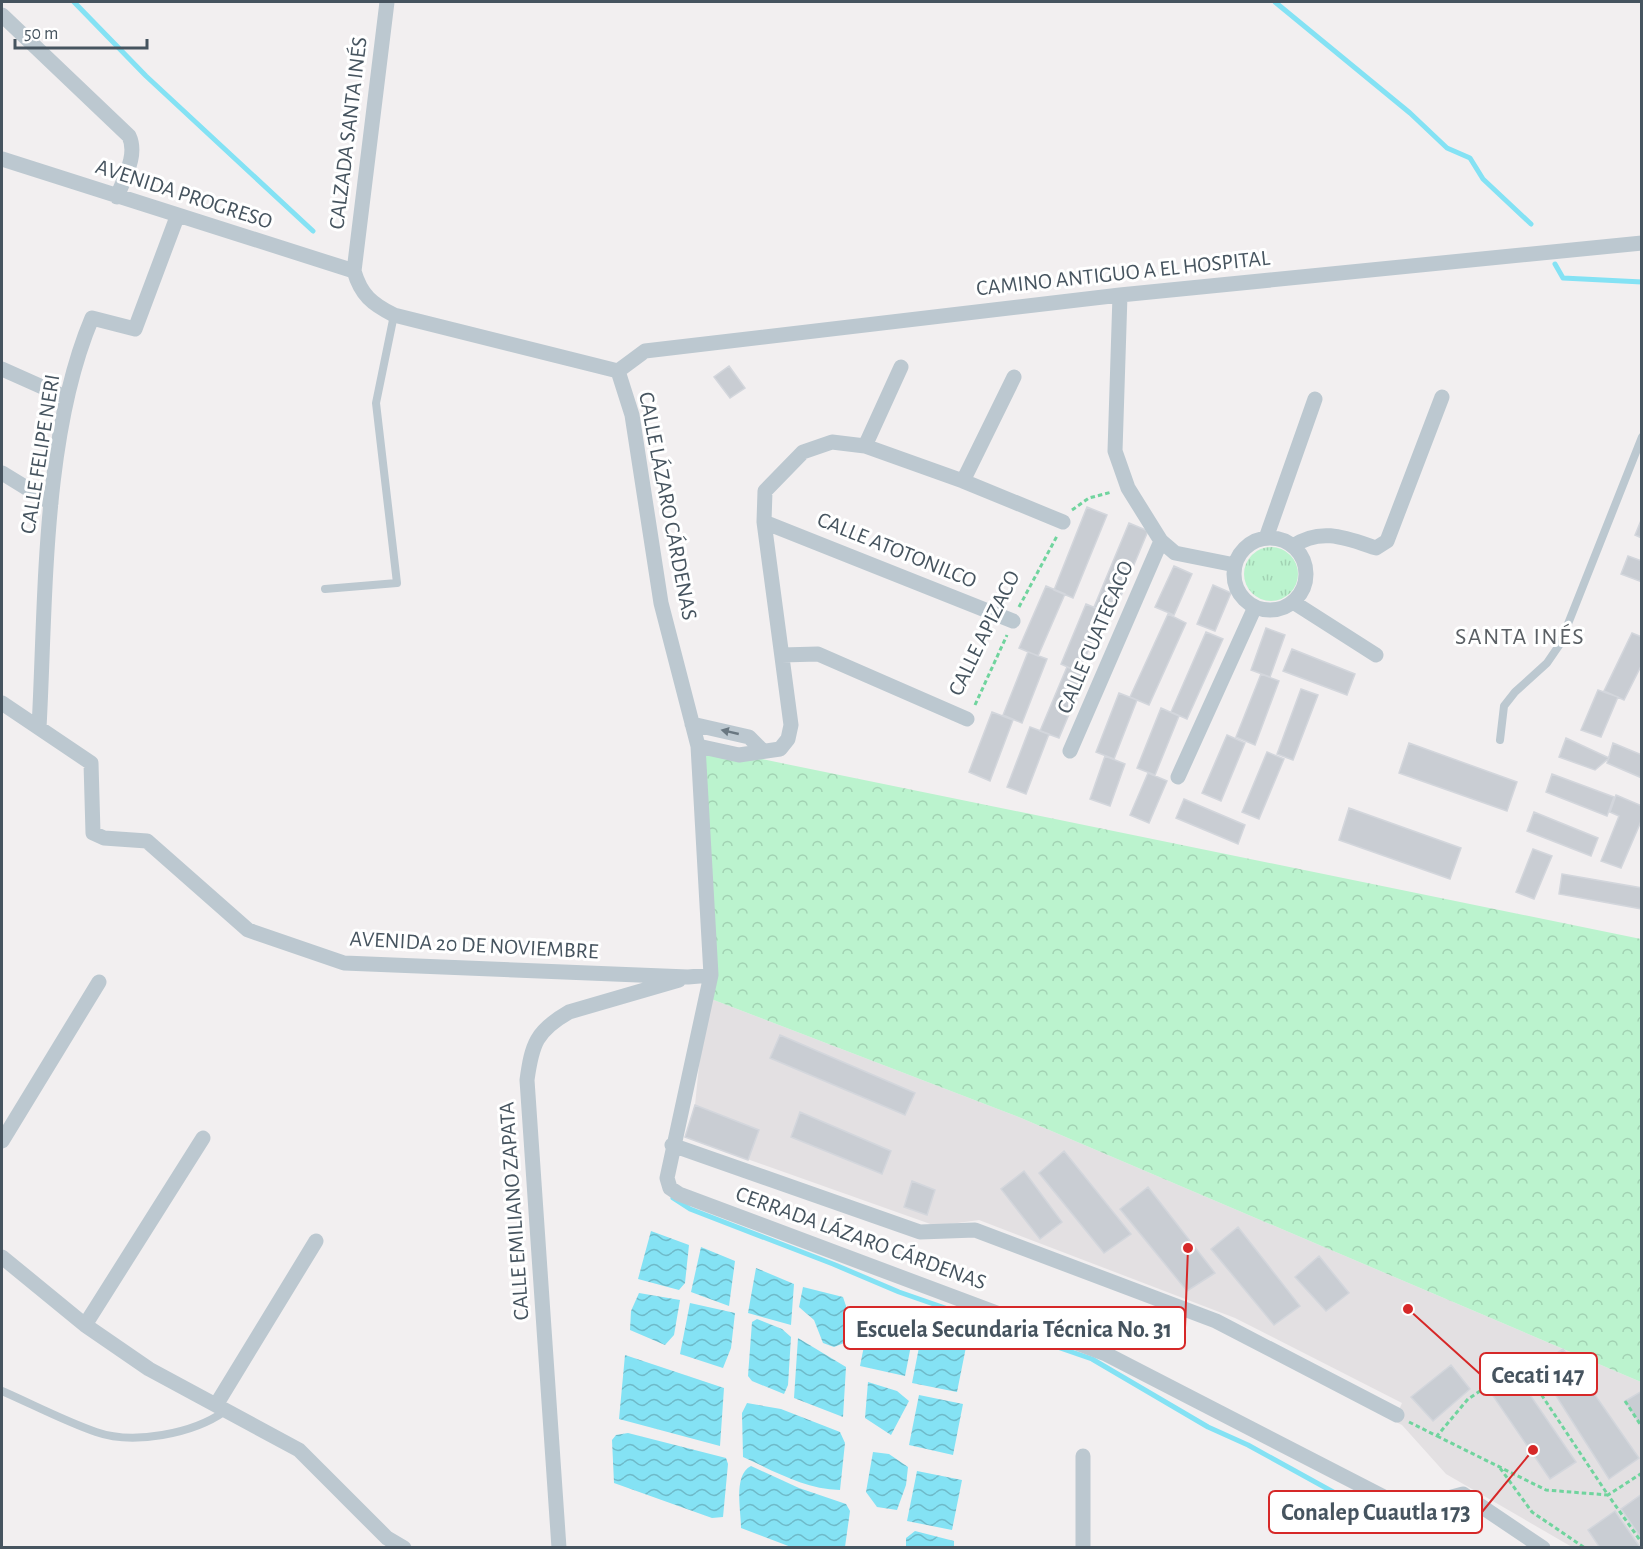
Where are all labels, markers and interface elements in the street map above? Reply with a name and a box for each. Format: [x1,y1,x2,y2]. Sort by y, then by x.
scale bar [15,12,147,50]
text: 50 m [24,25,58,43]
street label: CALZADA SANTA INÉS [324,35,371,230]
street label: AVENIDA PROGRESO [93,155,275,233]
street label: CAMINO ANTIGUO A EL HOSPITAL [975,247,1272,299]
street label: CALLE FELIPE NERI [17,373,63,535]
street label: CALLE LÁZARO CÁRDENAS [635,390,702,622]
street label: CALLE ATOTONILCO [814,508,980,592]
street label: CALLE CUATECACO [1053,558,1137,716]
street label: CALLE APIZACO [944,567,1024,699]
district label: SANTA INÉS [1455,623,1585,649]
one-way arrow [721,727,740,736]
street label: AVENIDA 20 DE NOVIEMBRE [349,927,599,963]
street label: CALLE EMILIANO ZAPATA [495,1101,533,1321]
street label: CERRADA LÁZARO CÁRDENAS [733,1181,989,1294]
callout: Escuela Secundaria Técnica No. 31 [844,1307,1185,1349]
text: Escuela Secundaria Técnica No. 31 [856,1318,1172,1342]
callout: Cecati 147 [1480,1353,1597,1395]
text: Cecati 147 [1492,1364,1584,1388]
callout: Conalep Cuautla 173 [1269,1491,1482,1533]
text: Conalep Cuautla 173 [1281,1501,1471,1525]

